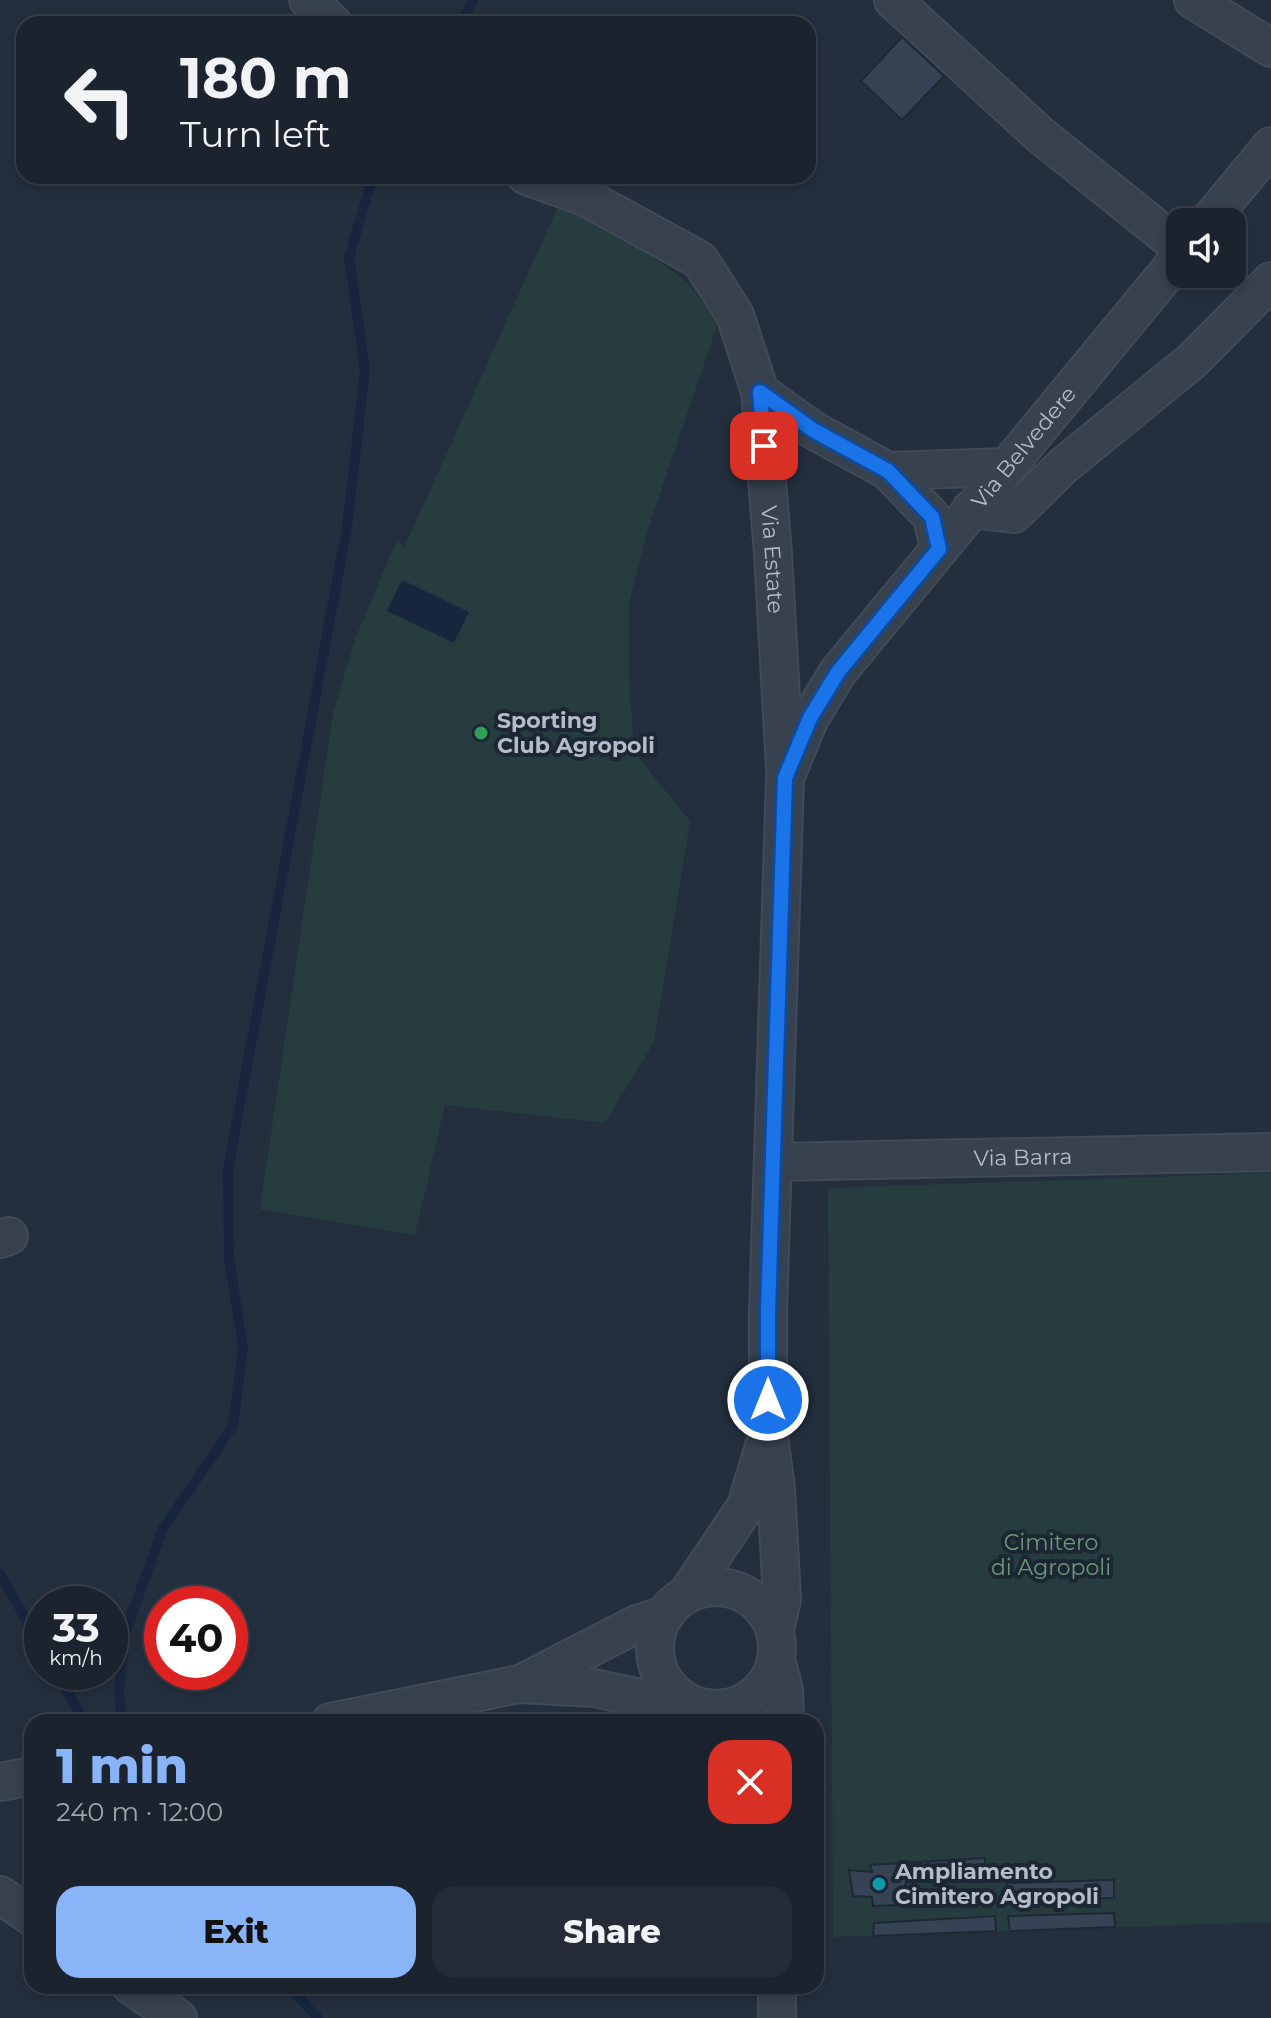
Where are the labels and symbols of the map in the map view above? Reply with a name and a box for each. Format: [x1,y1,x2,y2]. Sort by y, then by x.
street label: Via Belvedere [965,381,1082,514]
pin [730,412,798,480]
street label: Via Estate [755,505,789,614]
place label: Sporting Club Agropoli [497,707,655,759]
marker: Sporting Club Agropoli [472,724,490,742]
street label: Via Barra [973,1143,1073,1172]
position arrow [726,1358,810,1442]
park label: Cimitero di Agropoli [991,1529,1111,1581]
speed limit sign: 40 [144,1586,248,1690]
place label: Ampliamento Cimitero Agropoli [894,1858,1099,1910]
marker: Ampliamento Cimitero Agropoli [870,1875,888,1893]

